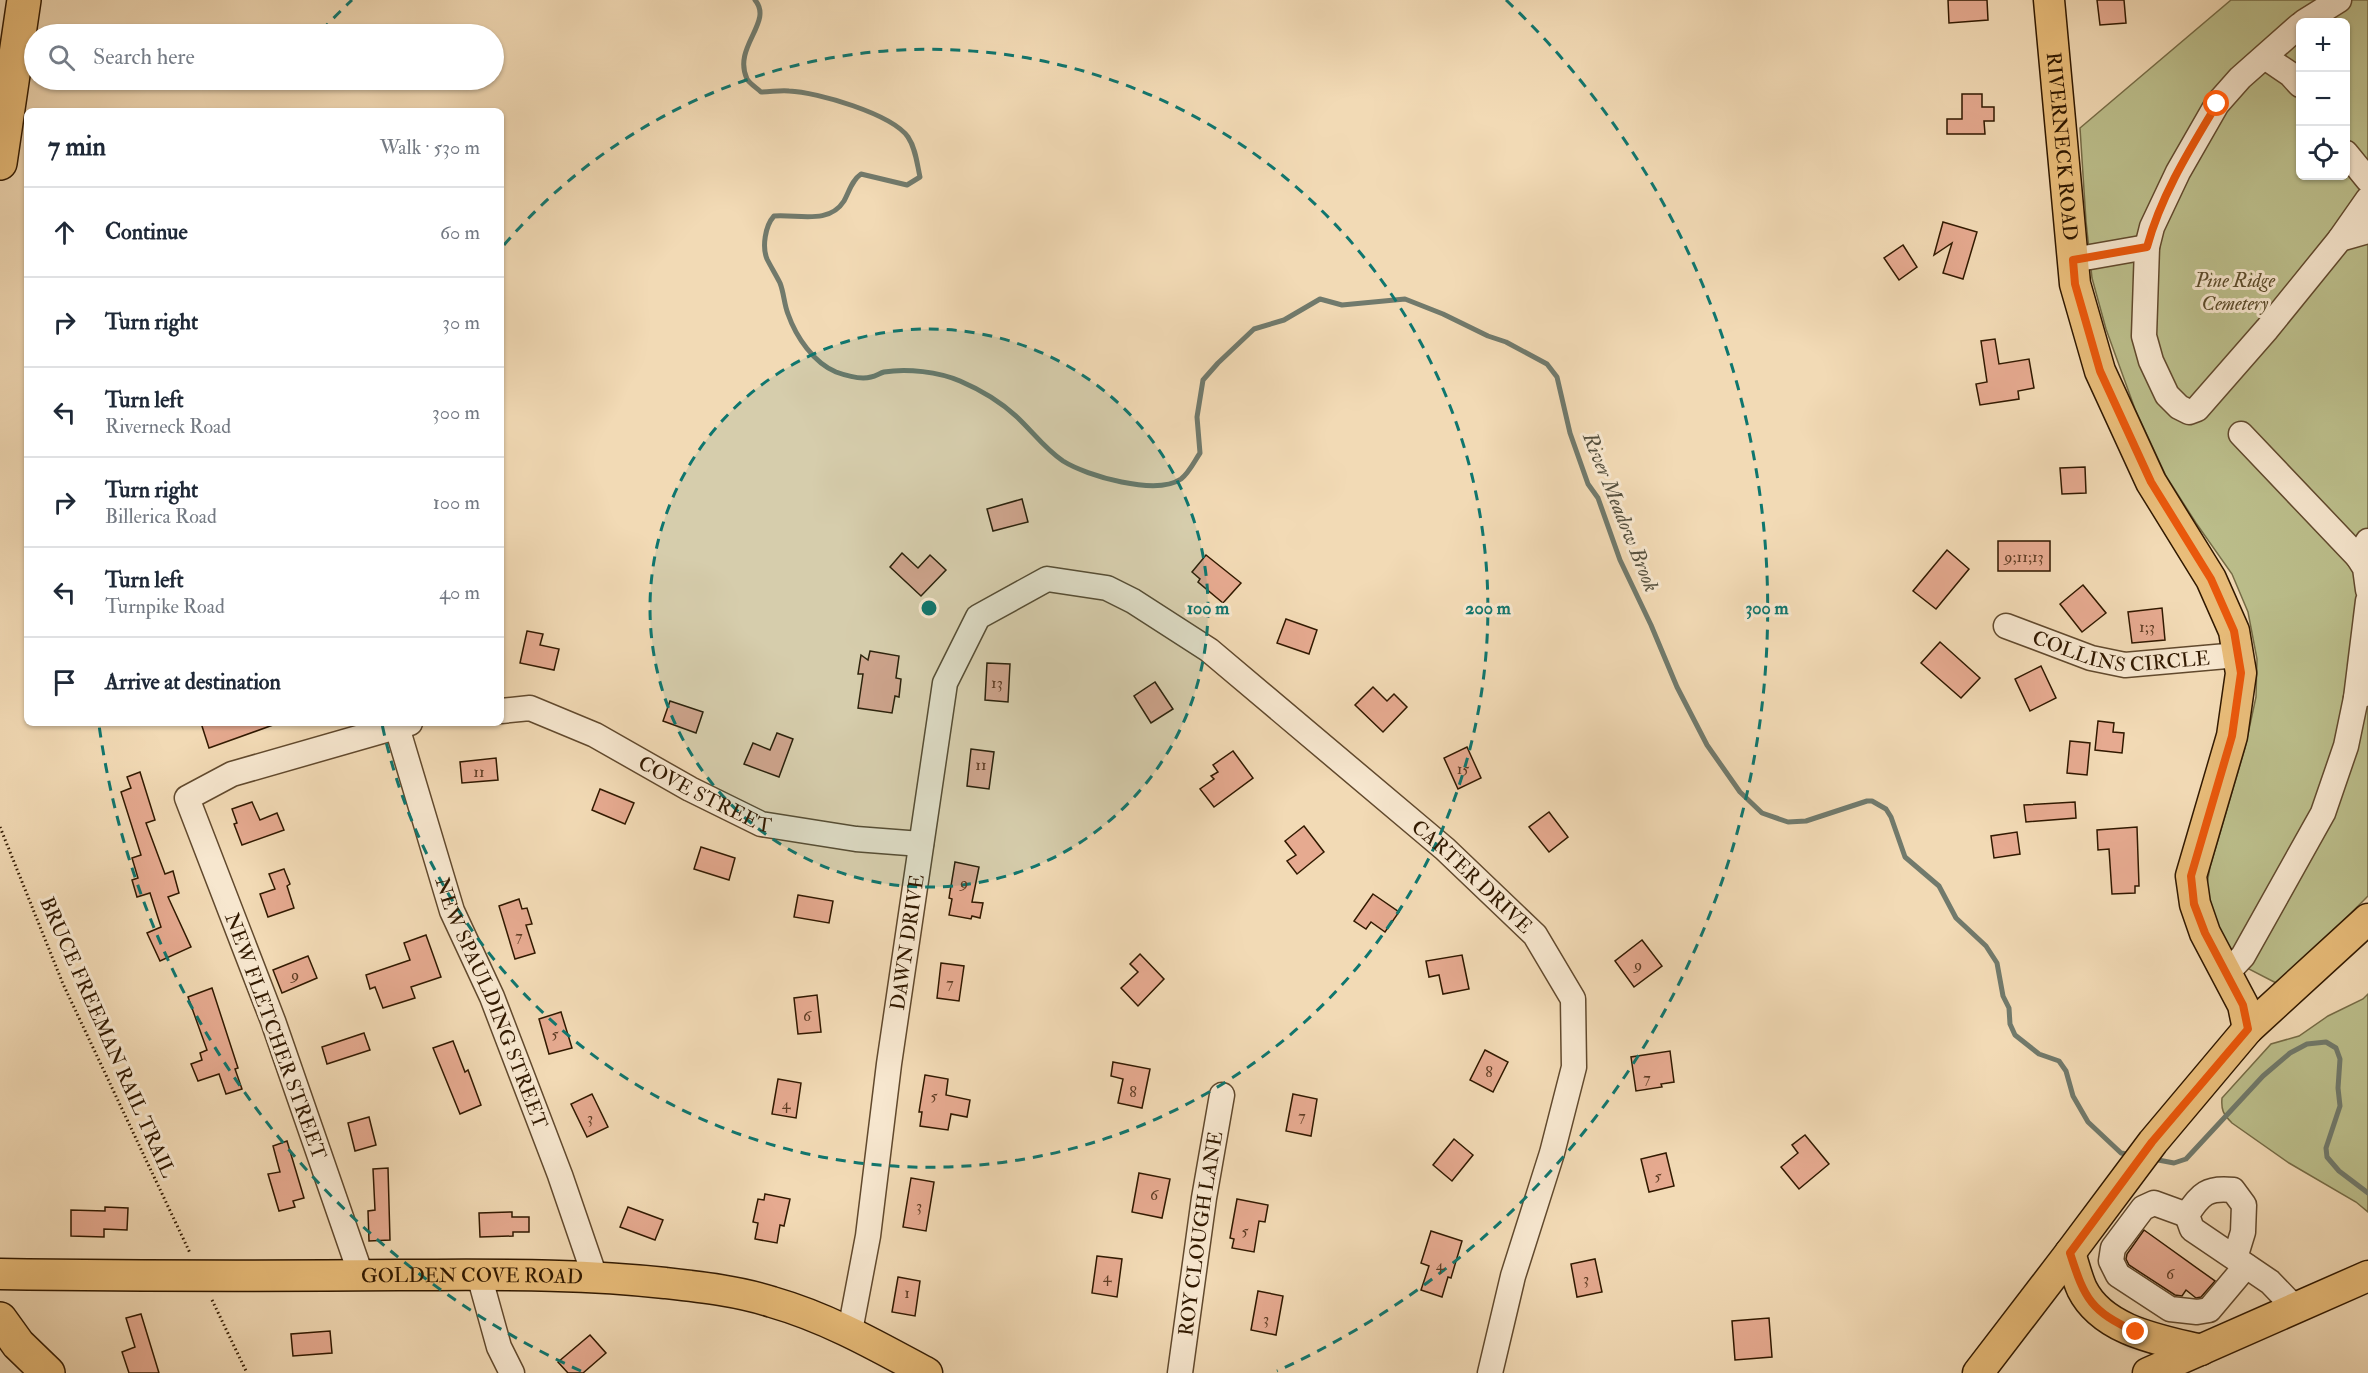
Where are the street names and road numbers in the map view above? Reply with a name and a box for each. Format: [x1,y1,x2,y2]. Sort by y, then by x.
street label: RIVERNECK ROAD [2041,51,2083,242]
street label: COLLINS CIRCLE [2029,625,2211,678]
street label: COVE STREET [634,750,773,839]
street label: CARTER DRIVE [1406,814,1538,939]
street label: DAWN DRIVE [885,873,930,1012]
street label: NEW SPAULDING STREET [430,874,553,1132]
street label: BRUCE FREEMAN RAIL TRAIL [34,893,181,1182]
street label: NEW FLETCHER STREET [219,909,332,1163]
street label: ROY CLOUGH LANE [1173,1129,1228,1338]
street label: GOLDEN COVE ROAD [361,1263,583,1290]

